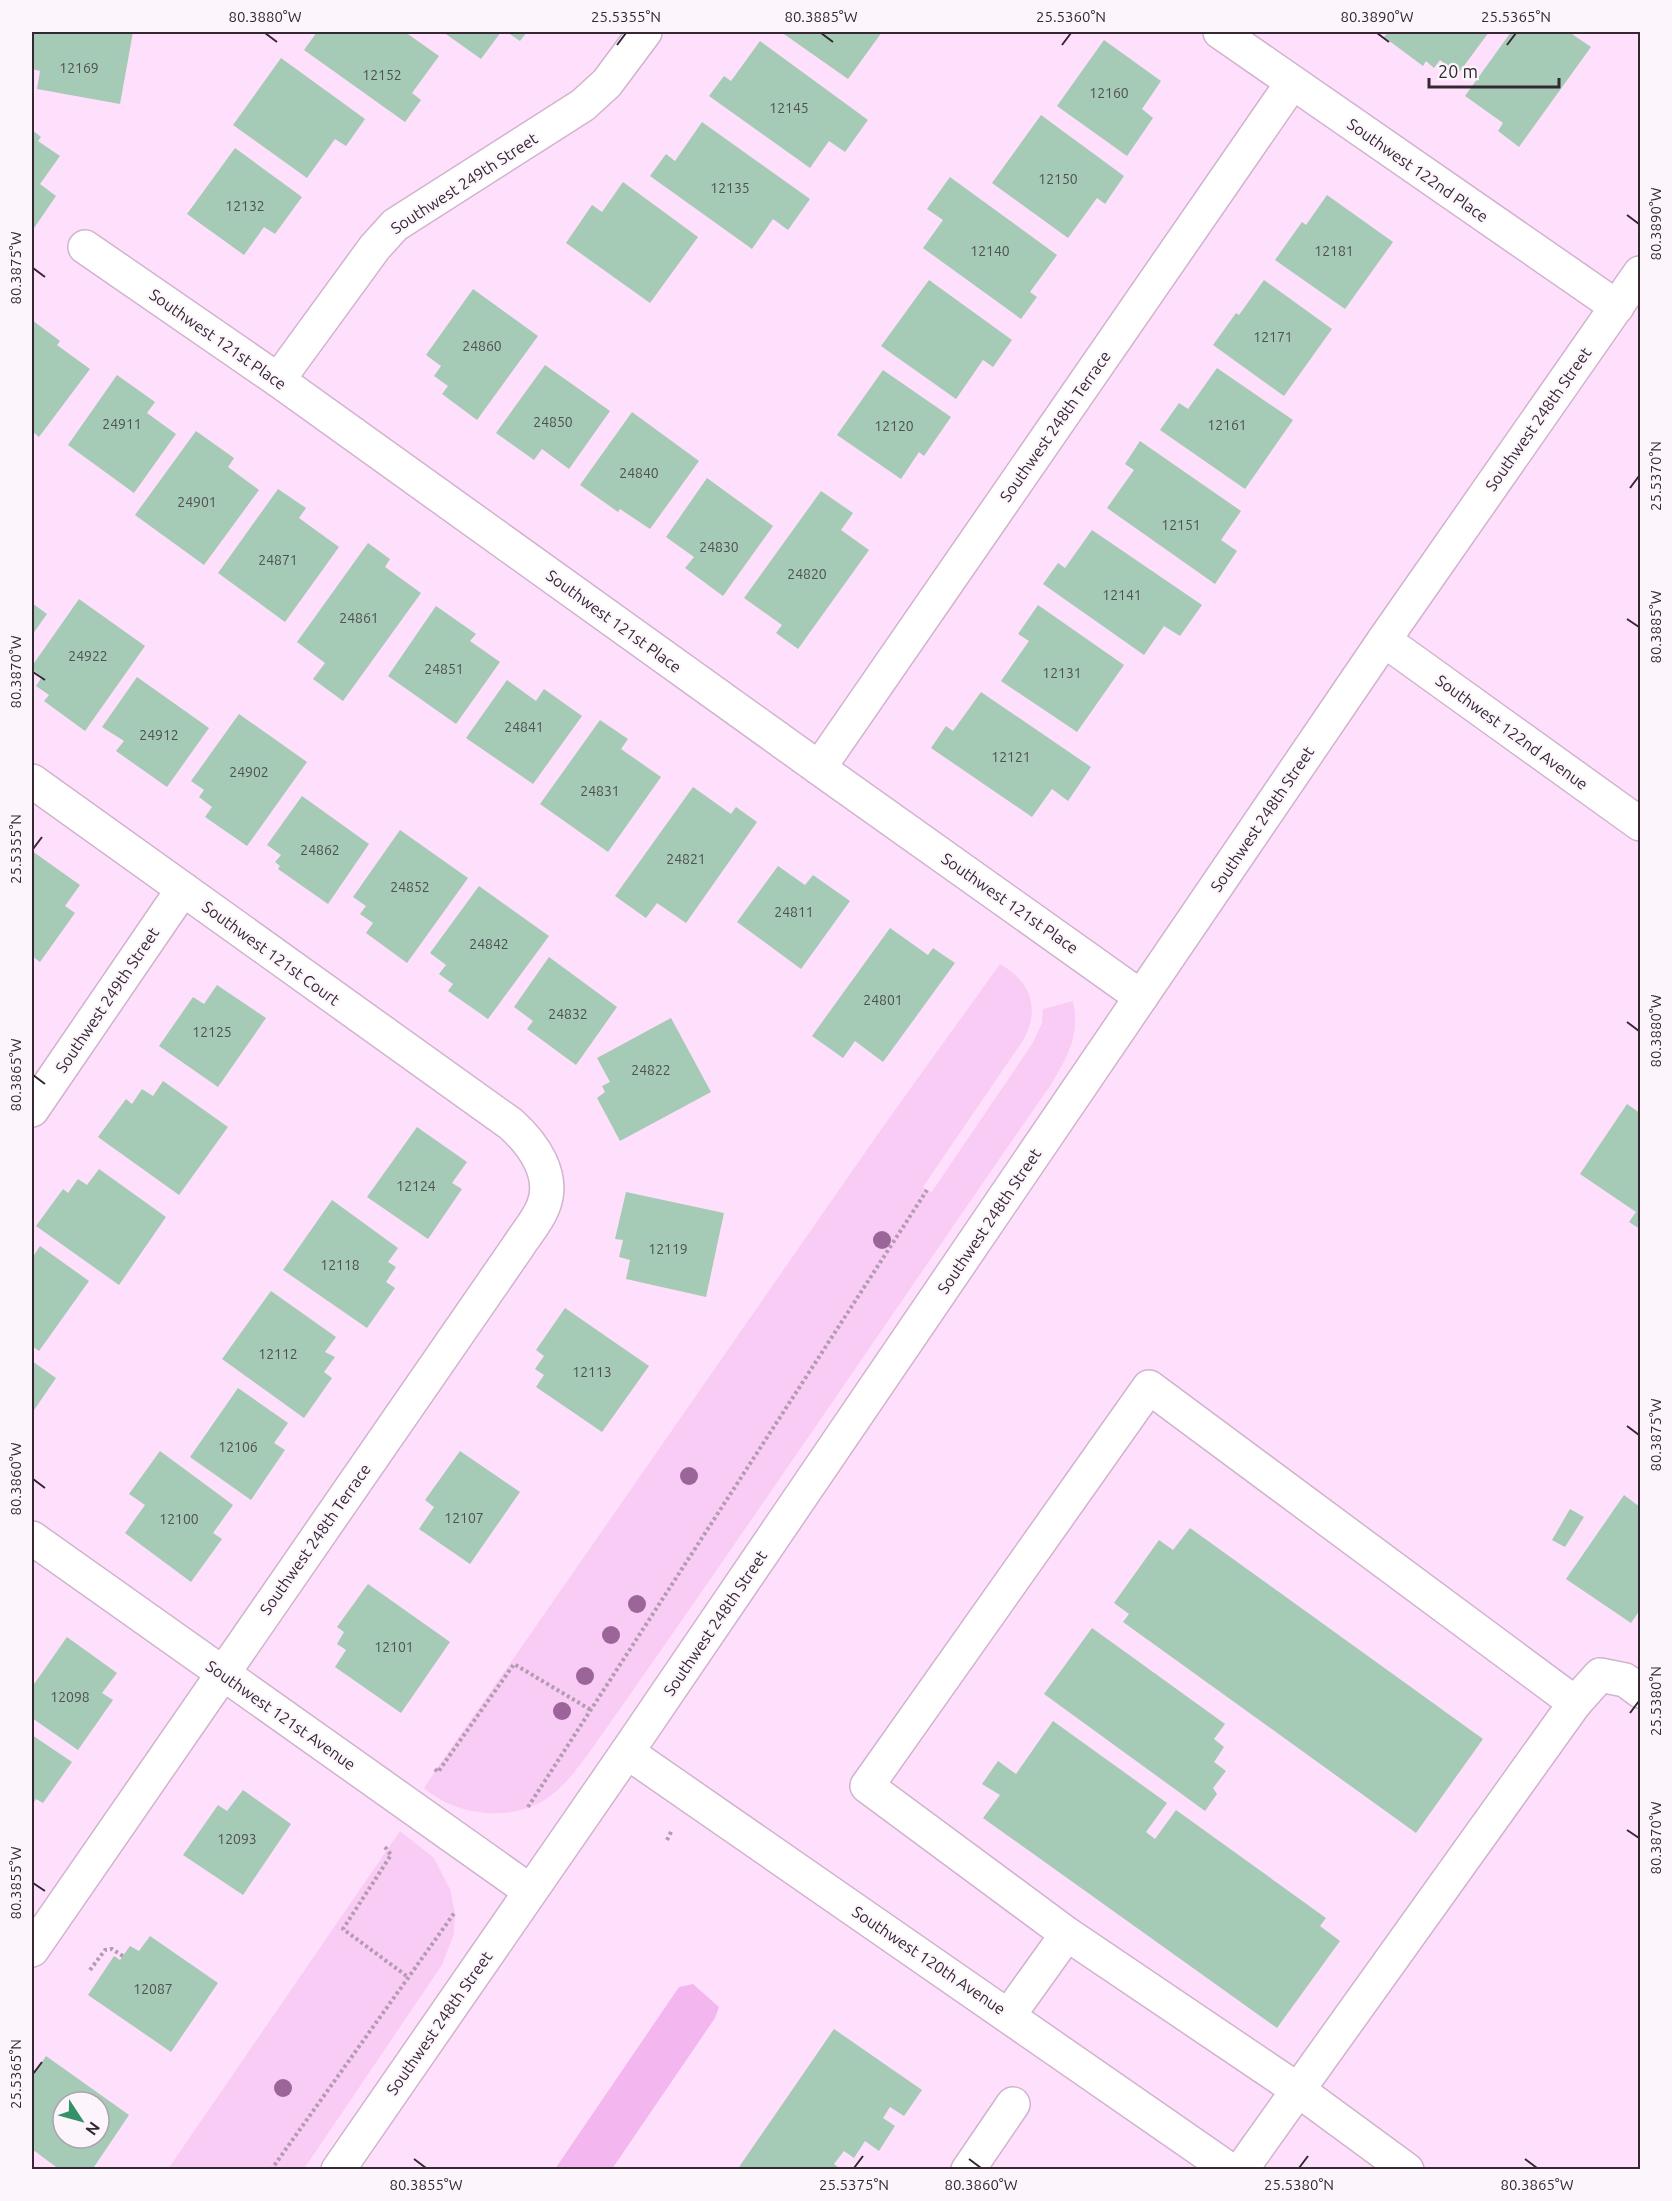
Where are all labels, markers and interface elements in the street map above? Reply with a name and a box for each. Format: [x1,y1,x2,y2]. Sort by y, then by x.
text: 80.3880°W [228,8,302,25]
text: 25.5355°N [591,8,661,25]
text: 80.3885°W [784,8,858,25]
text: 25.5360°N [1036,8,1106,25]
text: 80.3890°W [1340,8,1414,25]
text: 25.5365°N [1481,8,1551,25]
scale bar [1429,51,1560,89]
house number: 12169 [59,60,99,76]
text: 20 m [1438,61,1478,81]
house number: 12152 [362,67,402,83]
house number: 12160 [1089,85,1129,101]
house number: 12145 [769,100,809,116]
street label: Southwest 122nd Place [1344,114,1492,226]
street label: Southwest 249th Street [387,128,541,237]
house number: 12150 [1038,171,1078,187]
house number: 12135 [710,180,750,196]
text: 80.3890°W [1647,187,1664,261]
house number: 12132 [225,198,265,214]
text: 80.3875°W [7,231,24,305]
house number: 12140 [970,243,1010,259]
house number: 12181 [1314,243,1354,259]
street label: Southwest 121st Place [146,285,290,393]
house number: 12171 [1253,329,1293,345]
house number: 24860 [462,338,502,354]
street label: Southwest 248th Street [1482,343,1595,494]
street label: Southwest 248th Terrace [996,347,1114,505]
house number: 24850 [533,414,573,430]
house number: 24911 [102,416,142,432]
house number: 12161 [1207,417,1247,433]
house number: 12120 [874,418,914,434]
text: 25.5370°N [1647,441,1664,511]
house number: 24840 [619,465,659,481]
house number: 24901 [177,494,217,510]
house number: 12151 [1161,517,1201,533]
house number: 24830 [699,539,739,555]
house number: 24871 [258,552,298,568]
street label: Southwest 121st Place [543,566,685,676]
house number: 24820 [787,566,827,582]
house number: 12141 [1102,587,1142,603]
text: 80.3885°W [1647,590,1664,664]
house number: 24861 [339,610,379,626]
text: 80.3870°W [7,635,24,709]
house number: 24922 [68,648,108,664]
house number: 24851 [424,661,464,677]
house number: 12131 [1042,665,1082,681]
street label: Southwest 122nd Avenue [1432,671,1592,793]
house number: 24841 [504,719,544,735]
house number: 24912 [139,727,179,743]
street label: Southwest 248th Street [1207,742,1318,895]
house number: 12121 [991,749,1031,765]
house number: 24902 [229,764,269,780]
house number: 24831 [580,783,620,799]
text: 25.5355°N [7,814,24,884]
house number: 24862 [300,842,340,858]
street label: Southwest 121st Place [938,849,1082,957]
house number: 24821 [666,851,706,867]
house number: 24852 [390,879,430,895]
street label: Southwest 121st Court [199,897,344,1009]
house number: 24811 [774,904,814,920]
street label: Southwest 249th Street [52,923,163,1076]
house number: 24842 [469,936,509,952]
house number: 24801 [863,992,903,1008]
text: 80.3880°W [1647,994,1664,1068]
house number: 24832 [548,1006,588,1022]
house number: 12125 [192,1024,232,1040]
text: 80.3865°W [7,1038,24,1112]
house number: 24822 [631,1062,671,1078]
street label: Southwest 248th Street [934,1144,1045,1297]
house number: 12124 [396,1178,436,1194]
house number: 12119 [648,1241,688,1257]
house number: 12118 [320,1257,360,1273]
house number: 12112 [258,1346,298,1362]
house number: 12113 [572,1364,612,1380]
text: 80.3875°W [1647,1398,1664,1472]
house number: 12106 [218,1439,258,1455]
text: 80.3860°W [7,1442,24,1516]
street label: Southwest 248th Terrace [256,1460,374,1618]
house number: 12107 [444,1510,484,1526]
house number: 12100 [159,1511,199,1527]
street label: Southwest 248th Street [660,1546,771,1699]
house number: 12101 [374,1639,414,1655]
street label: Southwest 121st Avenue [203,1656,359,1774]
text: 25.5380°N [1647,1666,1664,1736]
house number: 12098 [50,1689,90,1705]
text: 80.3870°W [1647,1801,1664,1875]
house number: 12093 [217,1831,257,1847]
text: 80.3855°W [7,1846,24,1920]
street label: Southwest 120th Avenue [849,1902,1009,2018]
street label: Southwest 248th Street [383,1947,496,2098]
house number: 12087 [133,1981,173,1997]
text: 25.5365°N [7,2039,24,2109]
north arrow [51,2090,111,2150]
text: N [82,2119,104,2139]
text: 80.3855°W [389,2176,463,2193]
text: 25.5375°N [819,2176,889,2193]
text: 80.3860°W [944,2176,1018,2193]
text: 25.5380°N [1264,2176,1334,2193]
text: 80.3865°W [1500,2176,1574,2193]

